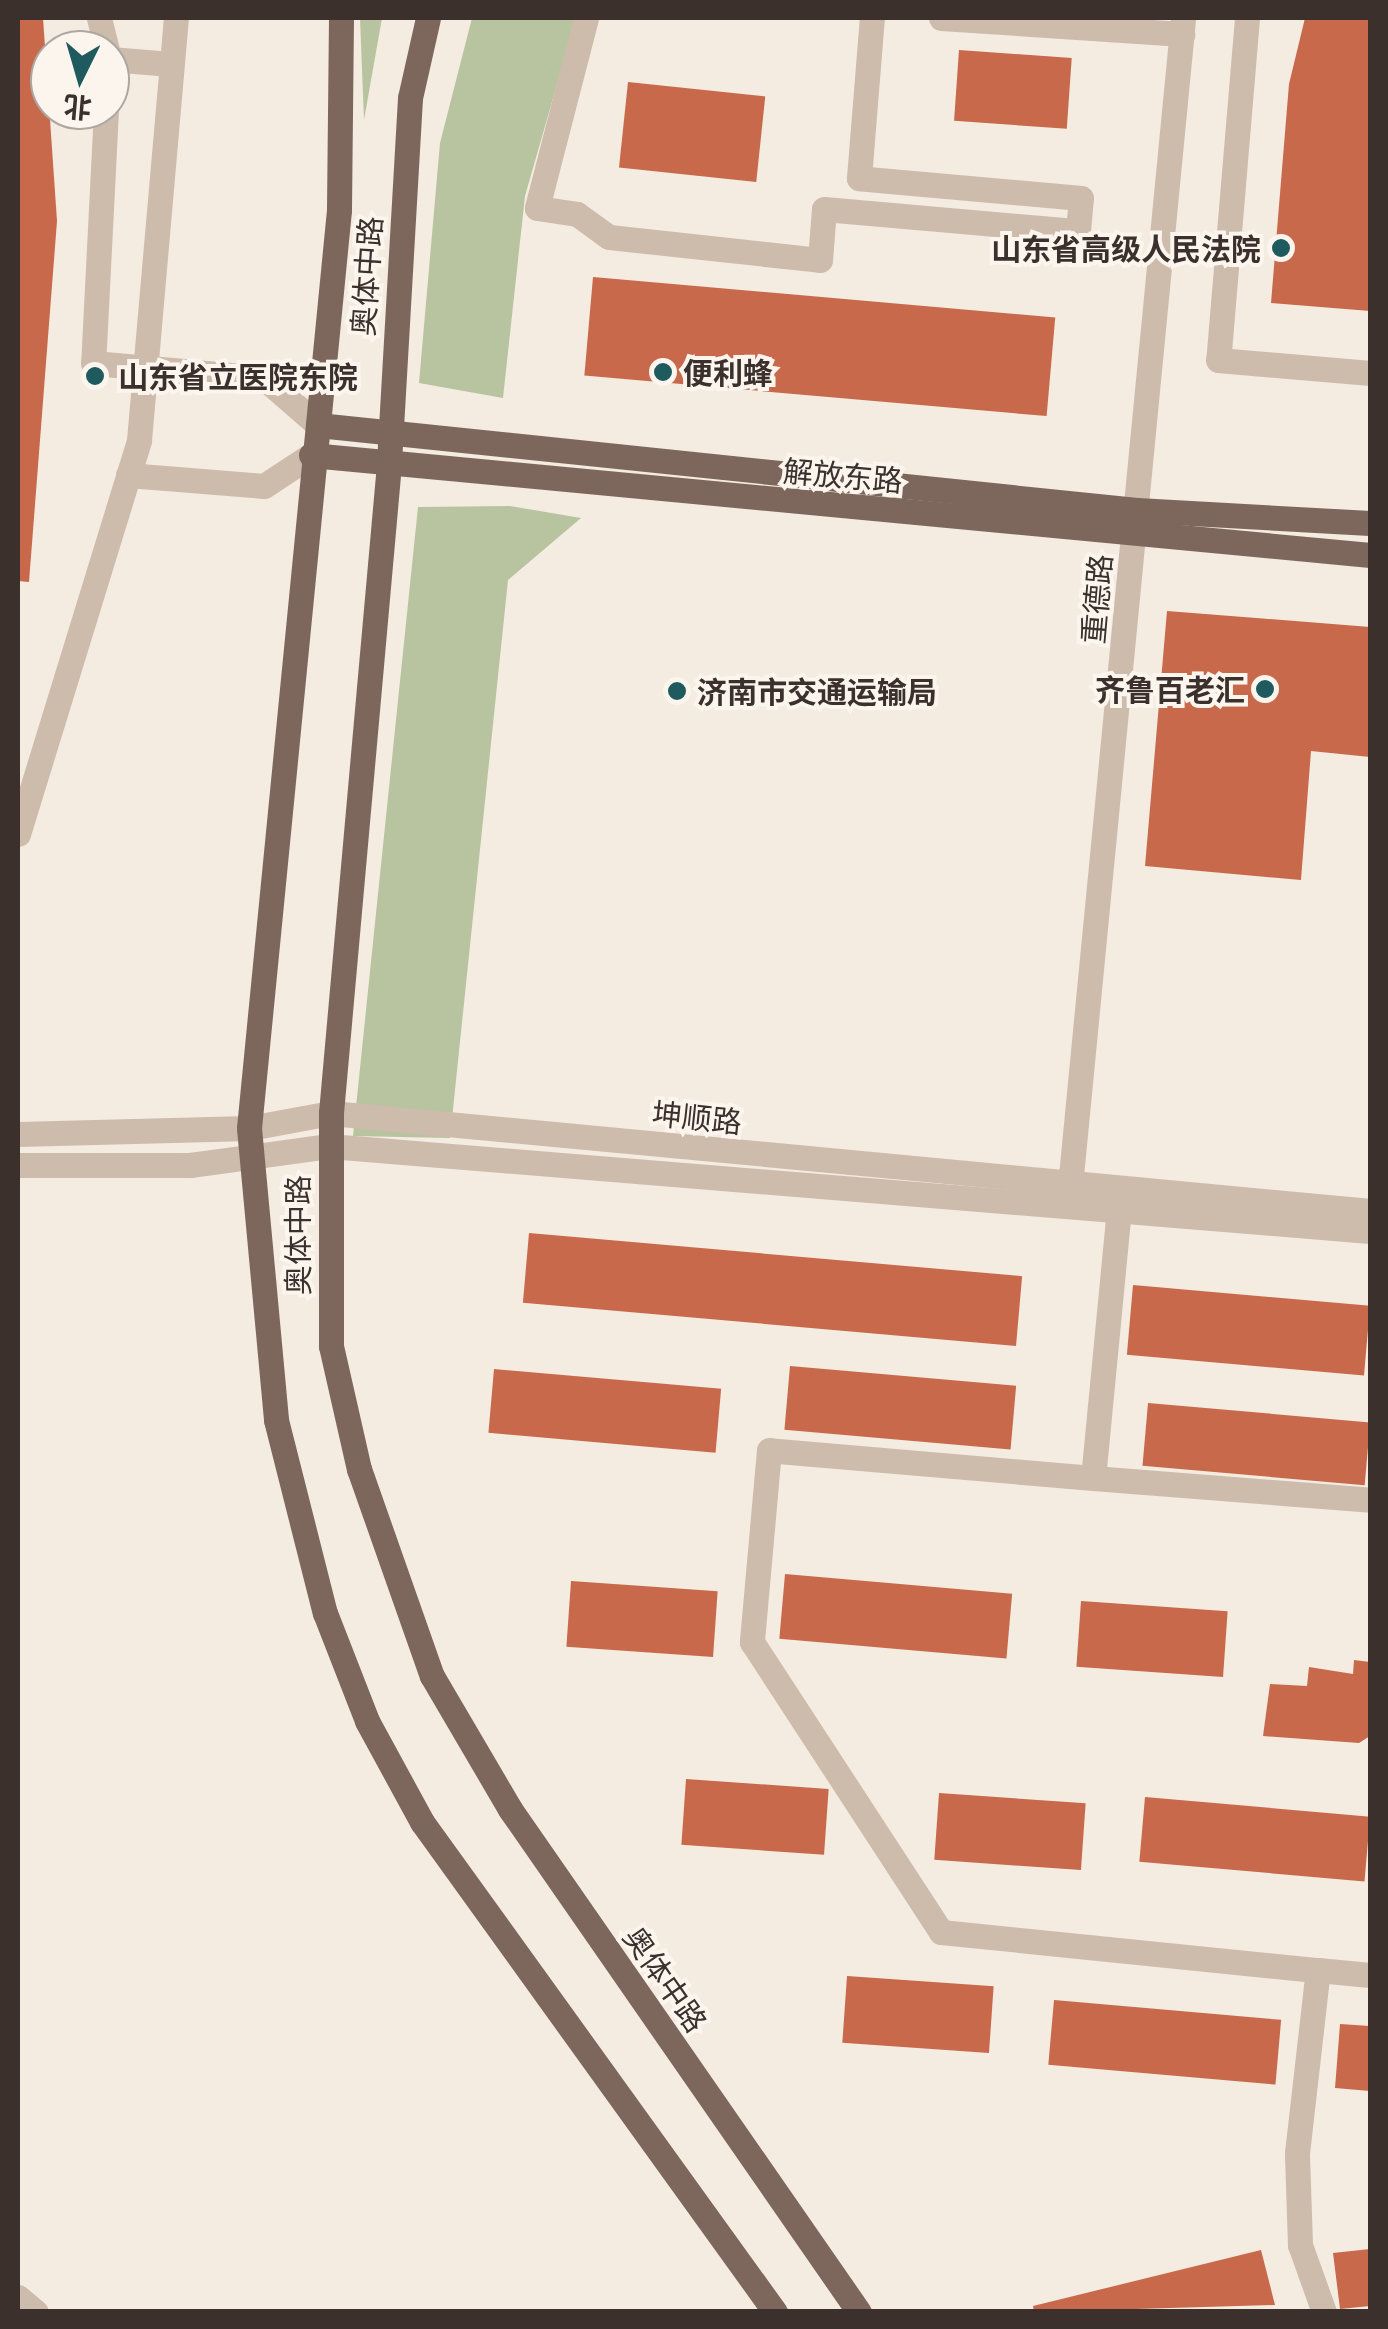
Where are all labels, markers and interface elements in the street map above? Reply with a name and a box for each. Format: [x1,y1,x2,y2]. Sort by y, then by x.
north arrow [30,30,130,130]
text: 北 [62,90,93,126]
street label: 奥体中路 [344,215,388,337]
place label: 山东省高级人民法院 [991,230,1261,266]
marker: 山东省高级人民法院 [1270,237,1292,259]
place label: 便利蜂 [683,354,773,390]
place label: 山东省立医院东院 [118,358,358,394]
marker: 便利蜂 [652,361,674,383]
marker: 山东省立医院东院 [82,363,108,389]
street label: 解放东路 [782,452,904,498]
street label: 重德路 [1074,553,1118,645]
place label: 齐鲁百老汇 [1095,671,1245,707]
place label: 济南市交通运输局 [697,673,937,709]
marker: 齐鲁百老汇 [1254,678,1276,700]
marker: 济南市交通运输局 [666,680,688,702]
street label: 坤顺路 [650,1094,744,1140]
street label: 奥体中路 [279,1175,315,1295]
street label: 奥体中路 [617,1920,715,2038]

